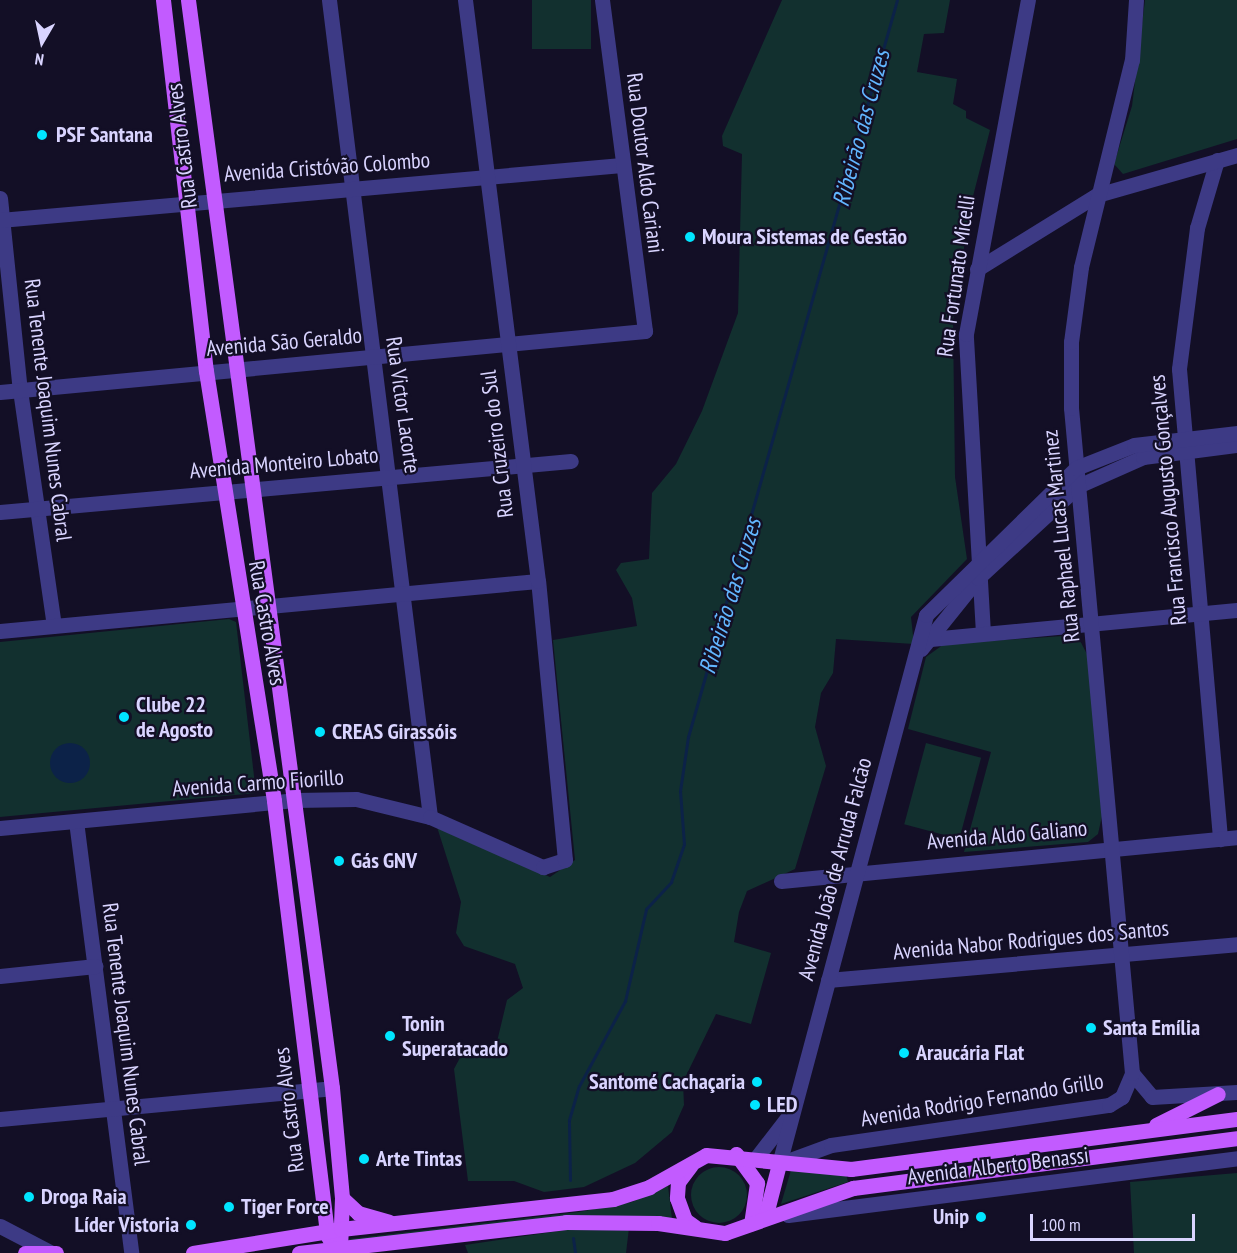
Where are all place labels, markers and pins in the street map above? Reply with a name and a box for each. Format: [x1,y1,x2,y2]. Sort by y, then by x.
place label: PSF Santana [56,122,153,148]
marker: PSF Santana [33,126,51,144]
place label: Moura Sistemas de Gestão [702,224,907,250]
marker: Moura Sistemas de Gestão [683,230,697,244]
place label: Clube 22 de Agosto [136,691,214,742]
marker: Clube 22 de Agosto [117,710,131,724]
place label: CREAS Girassóis [332,719,457,745]
marker: CREAS Girassóis [313,725,327,739]
place label: Gás GNV [351,848,417,874]
marker: Gás GNV [332,854,346,868]
place label: Tonin Superatacado [402,1010,508,1062]
place label: Santa Emília [1103,1015,1200,1041]
marker: Santa Emília [1084,1021,1098,1035]
marker: Tonin Superatacado [383,1029,397,1043]
place label: Araucária Flat [916,1040,1024,1066]
marker: Araucária Flat [897,1046,911,1060]
place label: Santomé Cachaçaria [589,1069,745,1095]
marker: Santomé Cachaçaria [750,1075,764,1089]
place label: LED [767,1092,798,1118]
marker: LED [748,1098,762,1112]
place label: Arte Tintas [376,1146,463,1172]
marker: Arte Tintas [357,1152,371,1166]
place label: Droga Raia [41,1184,127,1210]
marker: Droga Raia [22,1190,36,1204]
place label: Tiger Force [241,1194,329,1220]
marker: Tiger Force [222,1200,236,1214]
place label: Unip [933,1204,969,1230]
marker: Unip [974,1210,988,1224]
place label: Líder Vistoria [74,1212,179,1238]
marker: Líder Vistoria [184,1218,198,1232]

